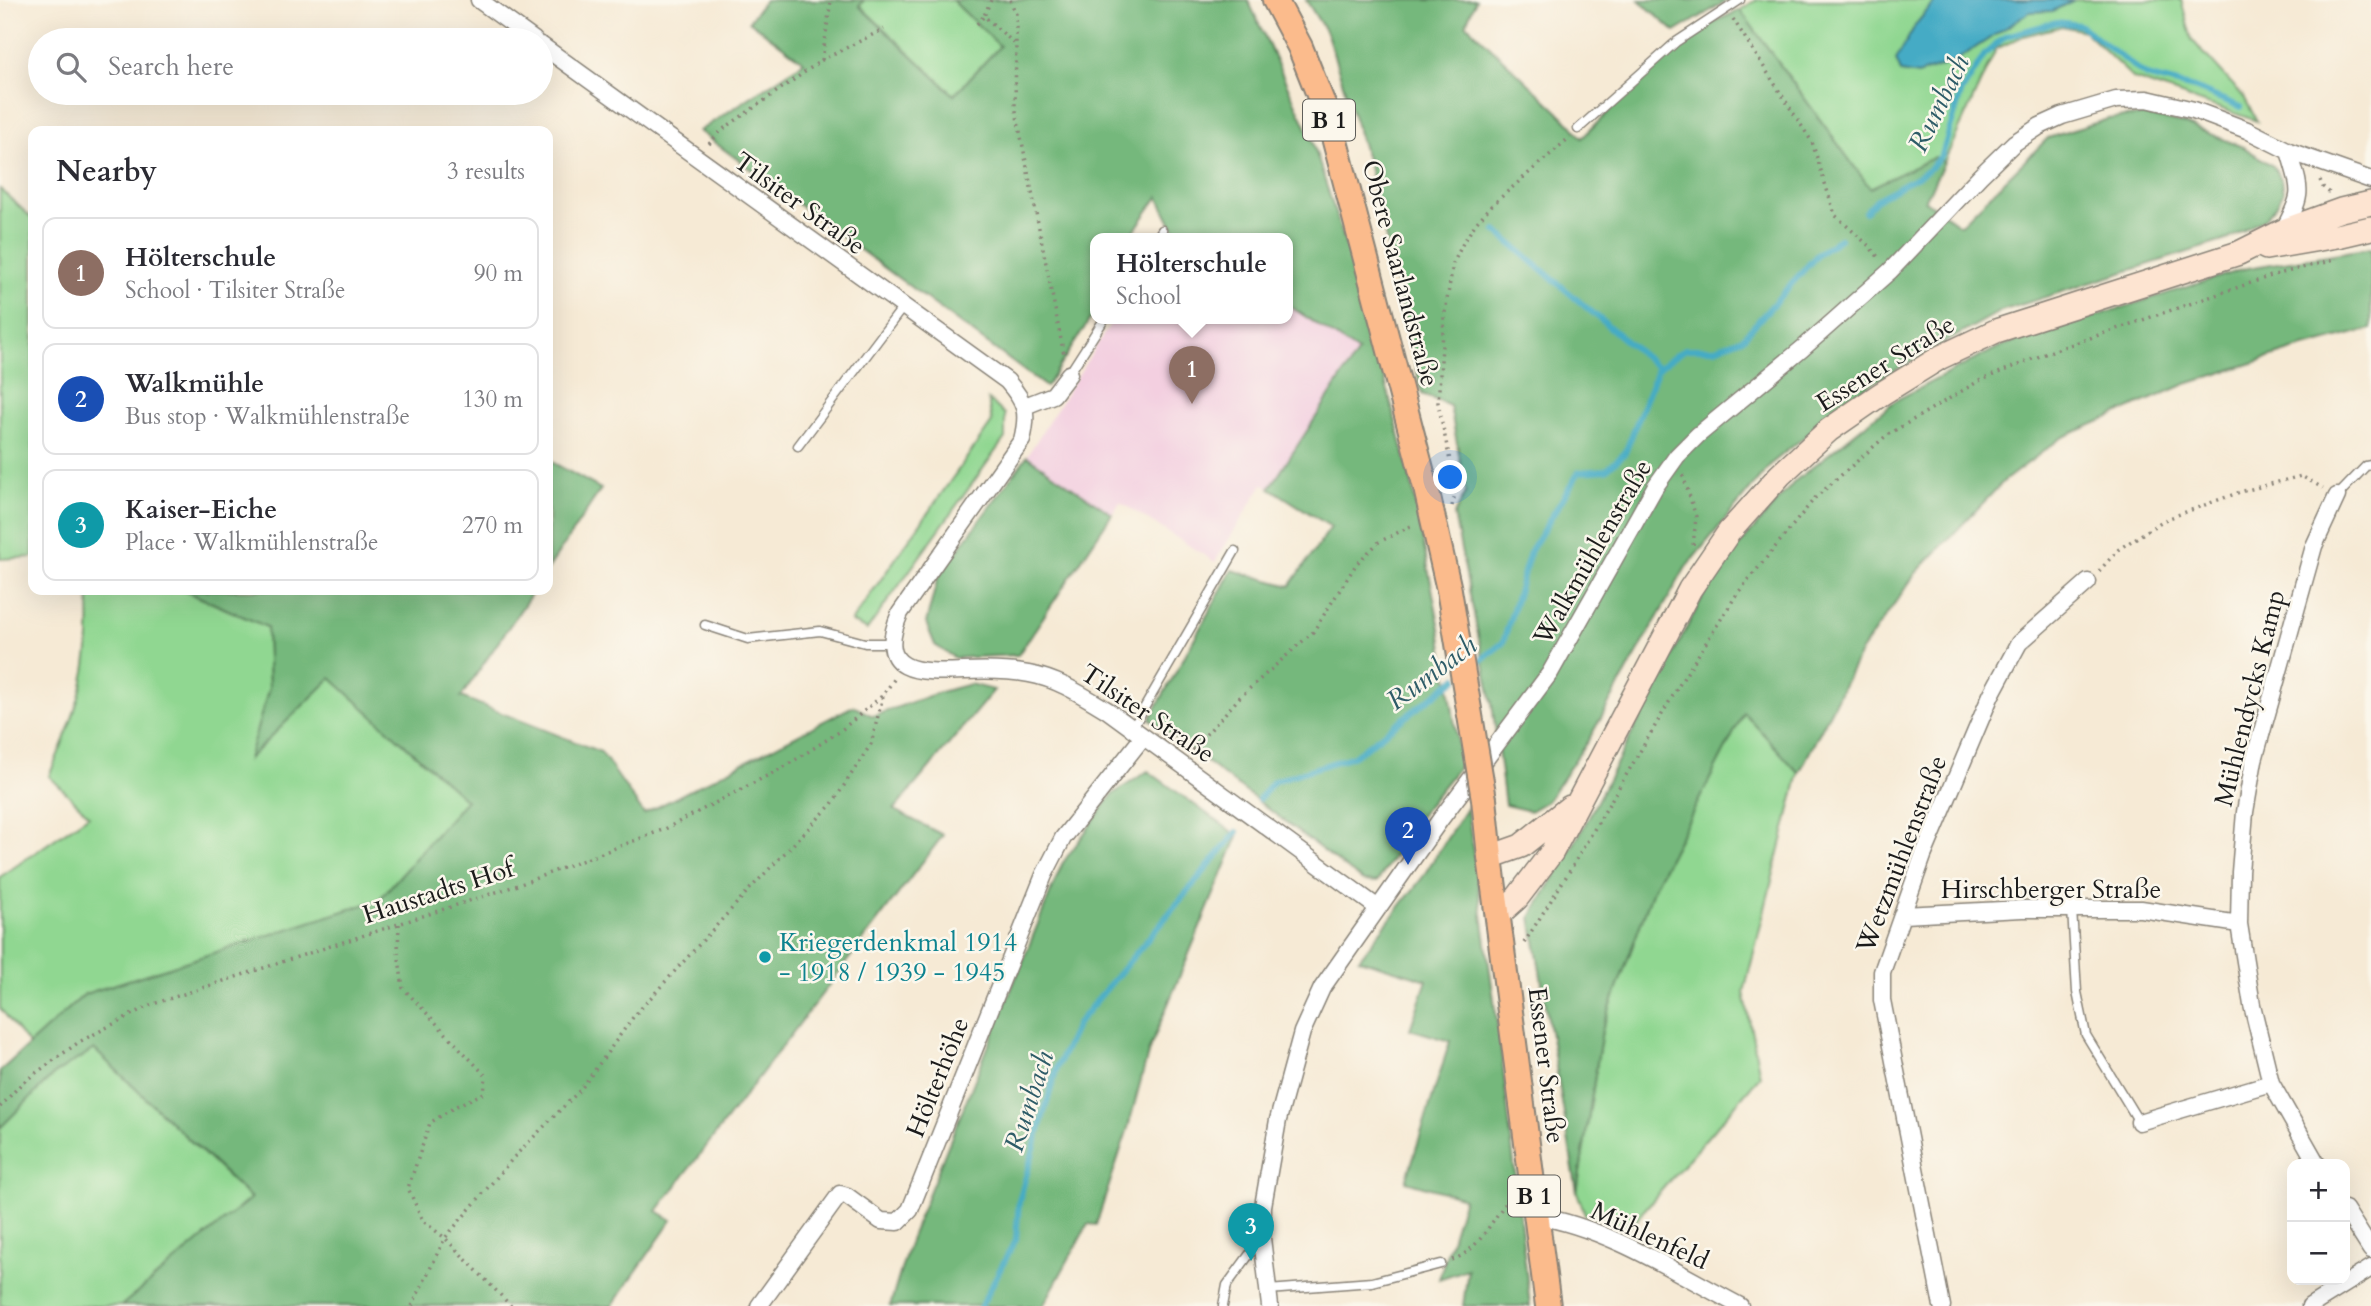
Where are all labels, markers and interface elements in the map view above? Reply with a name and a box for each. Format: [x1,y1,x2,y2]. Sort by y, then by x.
search box [28,28,553,105]
icon: search [52,48,90,86]
water label: Rumbach [1899,48,1979,158]
text: Search here [108,49,234,84]
road number: B 1 [1303,100,1355,140]
street label: Tilsiter Straße [727,144,873,263]
text: Nearby [56,151,157,192]
text: 3 results [447,156,525,187]
street label: Obere Saarlandstraße [1353,156,1448,390]
popup [1090,233,1293,324]
text: Hölterschule [125,240,276,275]
text: Hölterschule [1116,246,1267,281]
text: 1 [75,258,87,289]
text: 90 m [474,258,523,289]
text: School · Tilsiter Straße [125,275,345,306]
text: School [1116,281,1181,312]
street label: Essener Straße [1809,307,1961,420]
pin: 1 [1169,346,1215,404]
text: Walkmühle [125,366,264,401]
text: 2 [75,384,87,415]
text: 130 m [462,384,523,415]
text: Bus stop · Walkmühlenstraße [125,401,410,432]
street label: Walkmühlenstraße [1525,453,1660,652]
your location [1433,460,1467,494]
text: Kaiser-Eiche [125,492,277,527]
text: 3 [75,510,87,541]
text: 270 m [462,510,523,541]
text: Place · Walkmühlenstraße [125,527,379,558]
street label: Mühlendycks Kamp [2206,586,2293,810]
water label: Rumbach [1379,626,1485,719]
street label: Tilsiter Straße [1074,656,1222,771]
street label: Wetzmühlenstraße [1847,750,1955,959]
pin: 2 [1385,807,1431,865]
street label: Haustadts Hof [358,849,522,932]
street label: Hirschberger Straße [1941,872,2161,907]
place label: Kriegerdenkmal 1914 - 1918 / 1939 - 1945 [779,925,1017,990]
marker: Kriegerdenkmal 1914 - 1918 / 1939 - 1945 [757,949,773,965]
street label: Essener Straße [1520,985,1573,1145]
street label: Hölterhöhe [898,1012,977,1142]
water label: Rumbach [995,1046,1063,1157]
map controls [2287,1159,2350,1285]
button: + [2287,1159,2350,1222]
road number: B 1 [1508,1176,1560,1216]
street label: Mühlenfeld [1585,1193,1715,1278]
pin: 3 [1228,1203,1274,1261]
button: − [2287,1222,2350,1285]

